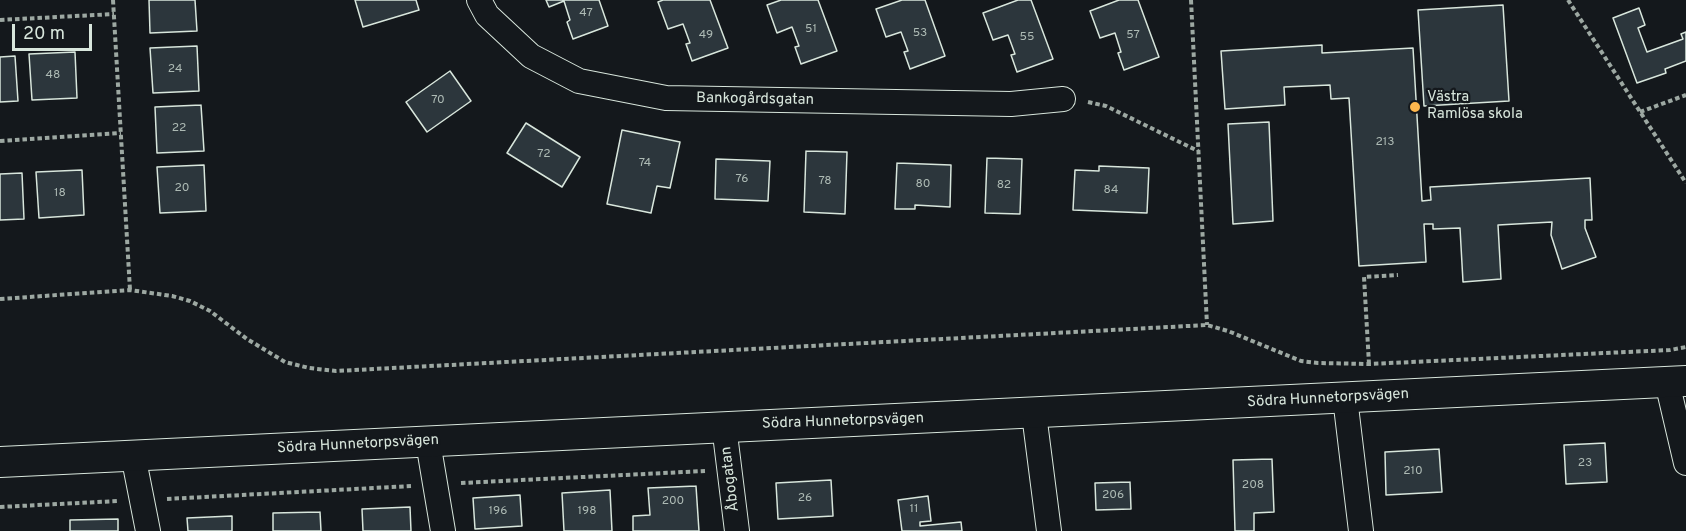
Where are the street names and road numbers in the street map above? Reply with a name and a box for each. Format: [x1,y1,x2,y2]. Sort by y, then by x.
street label: Bankogårdsgatan [696,90,814,110]
street label: Södra Hunnetorpsvägen [1247,386,1409,412]
street label: Södra Hunnetorpsvägen [762,410,924,434]
street label: Södra Hunnetorpsvägen [277,432,439,458]
street label: Åbogatan [718,445,744,513]

